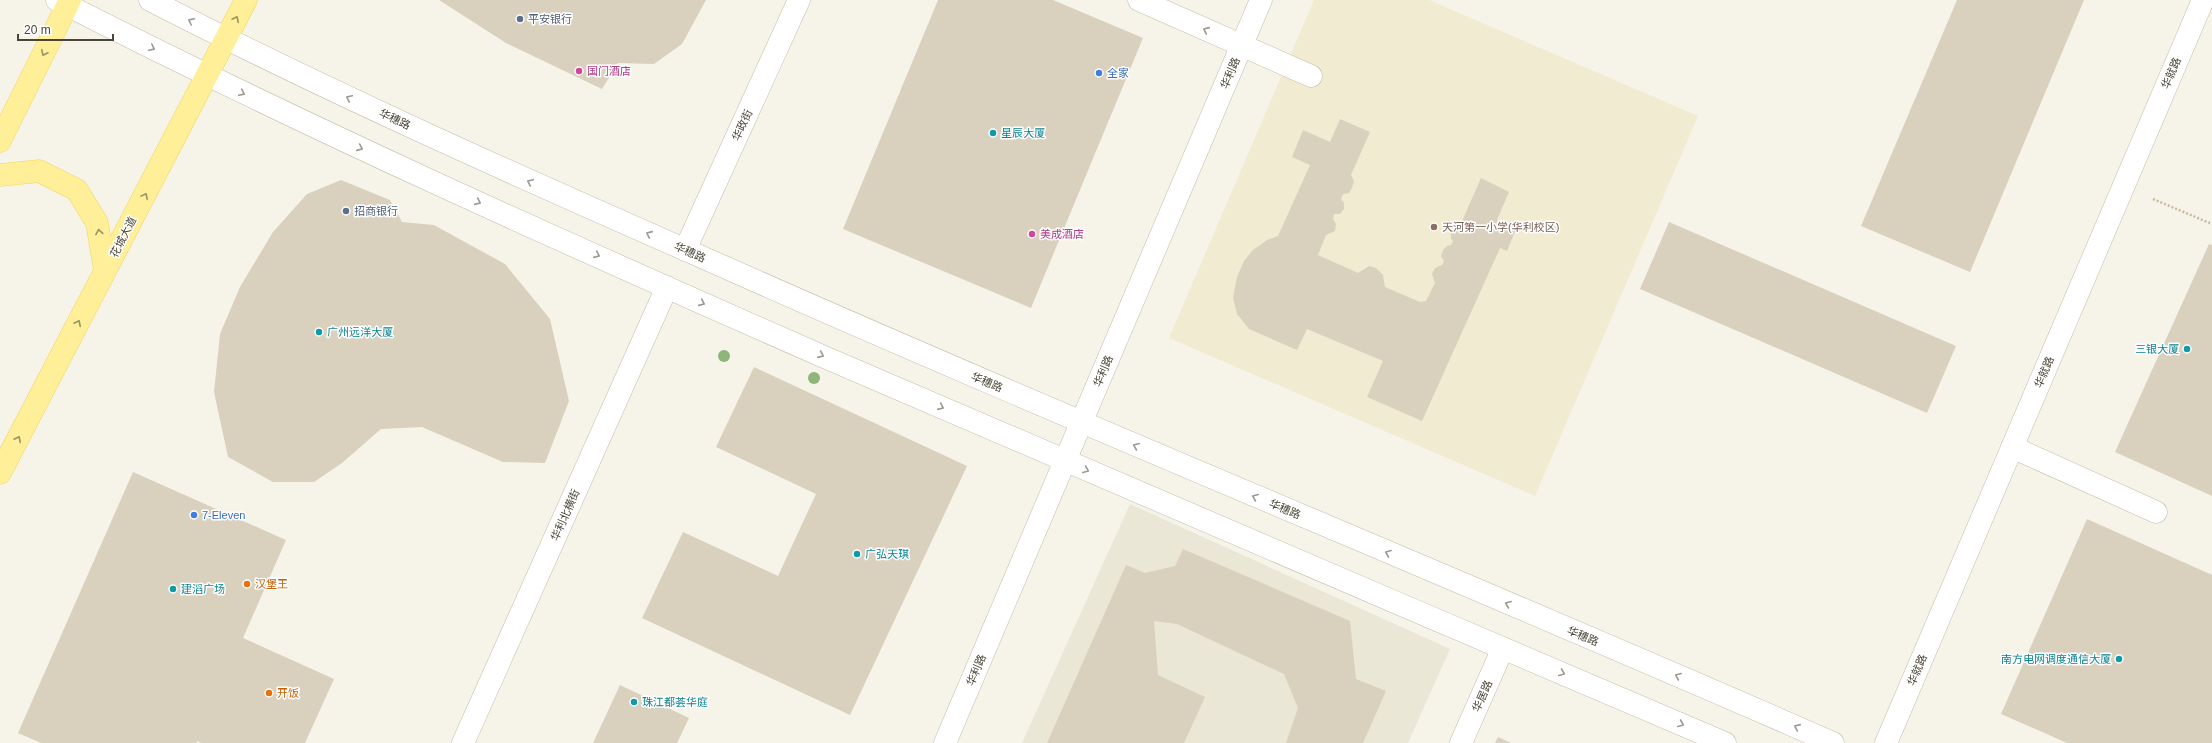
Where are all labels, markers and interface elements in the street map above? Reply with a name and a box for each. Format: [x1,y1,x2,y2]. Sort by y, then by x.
place label: 平安银行 [528,13,572,25]
marker: 平安银行 [515,14,525,24]
scale bar [18,16,113,42]
one-way arrow [231,16,239,24]
one-way arrow [188,18,196,26]
text: 20 m [24,23,51,37]
one-way arrow [1203,27,1211,35]
one-way arrow [148,43,156,51]
one-way arrow [41,49,49,56]
street label: 华利路 [1218,55,1242,91]
street label: 华就路 [2159,55,2183,91]
place label: 国门酒店 [587,65,631,77]
marker: 国门酒店 [574,66,584,76]
place label: 全家 [1107,67,1129,79]
marker: 全家 [1094,68,1104,78]
one-way arrow [238,88,245,96]
one-way arrow [345,95,353,103]
street label: 华穗路 [378,107,412,131]
street label: 华政街 [730,108,754,142]
place label: 星辰大厦 [1001,127,1045,139]
marker: 星辰大厦 [988,128,998,138]
one-way arrow [356,143,363,151]
one-way arrow [527,179,535,187]
one-way arrow [140,192,147,200]
one-way arrow [474,197,482,205]
place label: 招商银行 [354,205,398,217]
marker: 招商银行 [341,206,351,216]
street label: 花城大道 [108,215,138,259]
place label: 天河第一小学(华利校区) [1442,221,1559,233]
marker: 天河第一小学(华利校区) [1429,222,1439,232]
place label: 美成酒店 [1040,228,1084,240]
one-way arrow [95,229,103,235]
marker: 美成酒店 [1027,229,1037,239]
one-way arrow [646,231,653,239]
street label: 华穗路 [672,240,708,264]
one-way arrow [593,251,600,259]
one-way arrow [698,298,706,306]
one-way arrow [73,320,81,327]
place label: 广州远洋大厦 [327,326,393,338]
marker: 广州远洋大厦 [314,327,324,337]
place label: 三银大厦 [2135,343,2179,355]
marker: 三银大厦 [2182,344,2192,354]
one-way arrow [817,350,825,358]
street label: 华利路 [1091,353,1115,389]
street label: 华就路 [2032,354,2056,390]
street label: 华穗路 [969,370,1005,394]
one-way arrow [936,402,944,410]
one-way arrow [13,435,21,443]
one-way arrow [1132,442,1139,450]
one-way arrow [1081,465,1089,473]
street label: 华利北横街 [548,487,582,543]
one-way arrow [1252,493,1259,501]
street label: 华穗路 [1267,497,1303,521]
place label: 7-Eleven [202,509,245,521]
marker: 7-Eleven [189,510,199,520]
place label: 广弘天琪 [865,548,909,560]
marker: 广弘天琪 [852,549,862,559]
one-way arrow [1384,550,1392,558]
place label: 汉堡王 [255,578,288,590]
marker: 汉堡王 [242,579,252,589]
place label: 建滔广场 [181,583,225,595]
marker: 建滔广场 [168,584,178,594]
one-way arrow [1504,600,1511,608]
street label: 华穗路 [1565,624,1601,648]
street label: 华利路 [964,652,988,688]
street label: 华就路 [1905,652,1929,688]
place label: 南方电网调度通信大厦 [2001,653,2111,665]
marker: 南方电网调度通信大厦 [2114,654,2124,664]
one-way arrow [1557,668,1565,676]
one-way arrow [1674,672,1681,680]
street label: 华居路 [1470,678,1494,714]
place label: 开饭 [277,687,299,699]
marker: 开饭 [264,688,274,698]
place label: 珠江都荟华庭 [642,696,708,708]
marker: 珠江都荟华庭 [629,697,639,707]
one-way arrow [1678,720,1685,728]
one-way arrow [1793,724,1801,732]

